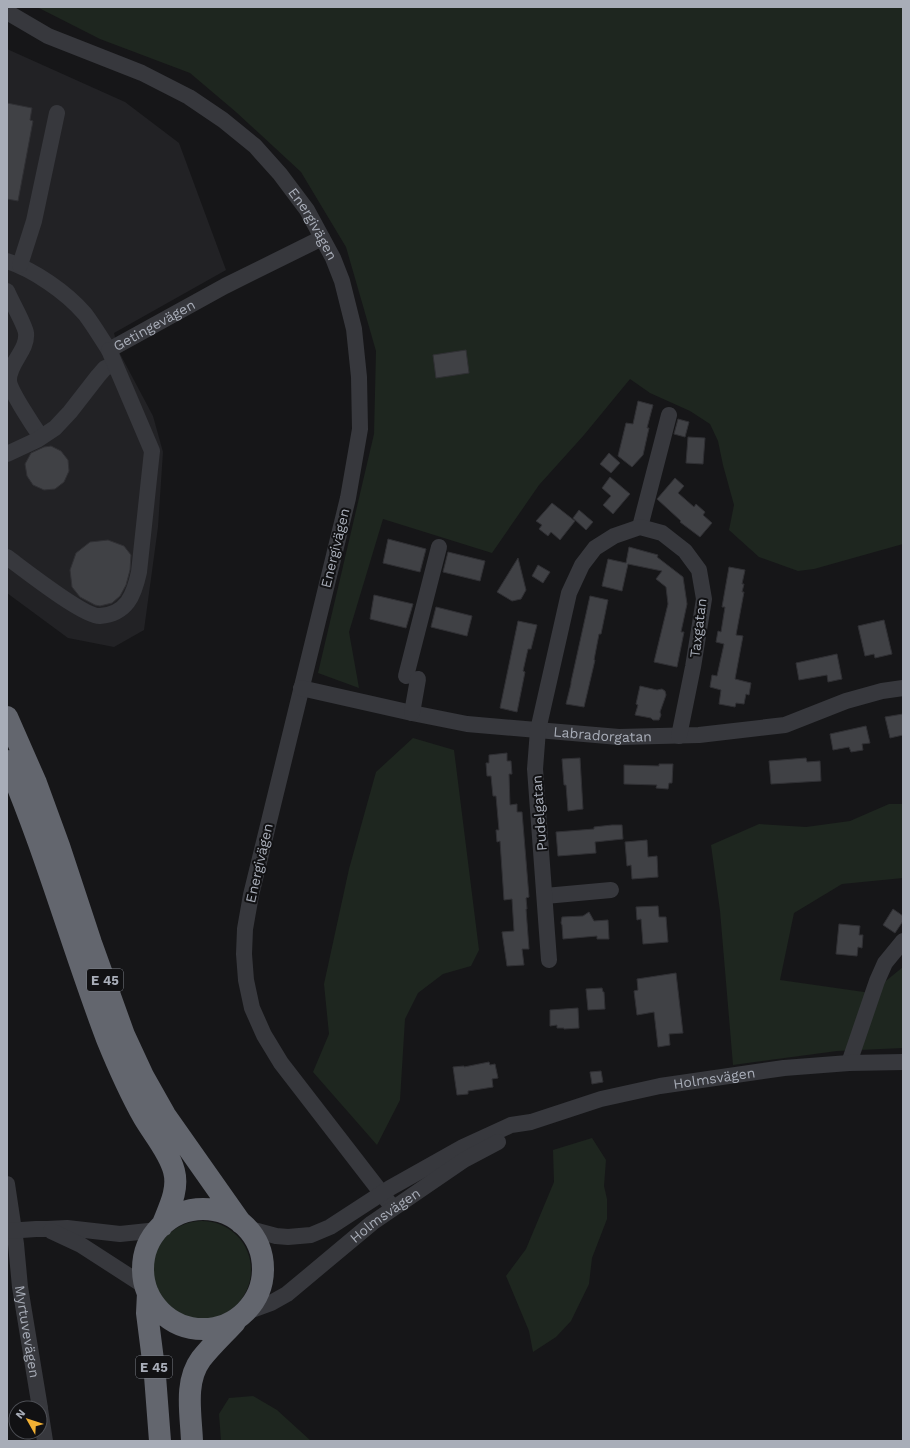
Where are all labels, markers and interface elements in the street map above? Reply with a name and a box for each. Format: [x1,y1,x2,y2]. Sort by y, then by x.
street label: Energivägen [285,185,341,263]
street label: Getingevägen [110,296,198,354]
street label: Energivägen [317,507,353,589]
street label: Taxgatan [686,597,710,659]
street label: Labradorgatan [553,723,652,745]
street label: Pudelgatan [528,775,550,851]
street label: Energivägen [242,822,276,904]
road number: E 45 [87,969,123,991]
street label: Holmsvägen [672,1064,756,1092]
street label: Holmsvägen [347,1185,423,1246]
street label: Myrtuvevägen [12,1284,43,1379]
road number: E 45 [136,1356,172,1378]
north arrow [8,1400,48,1440]
text: N [13,1407,28,1421]

